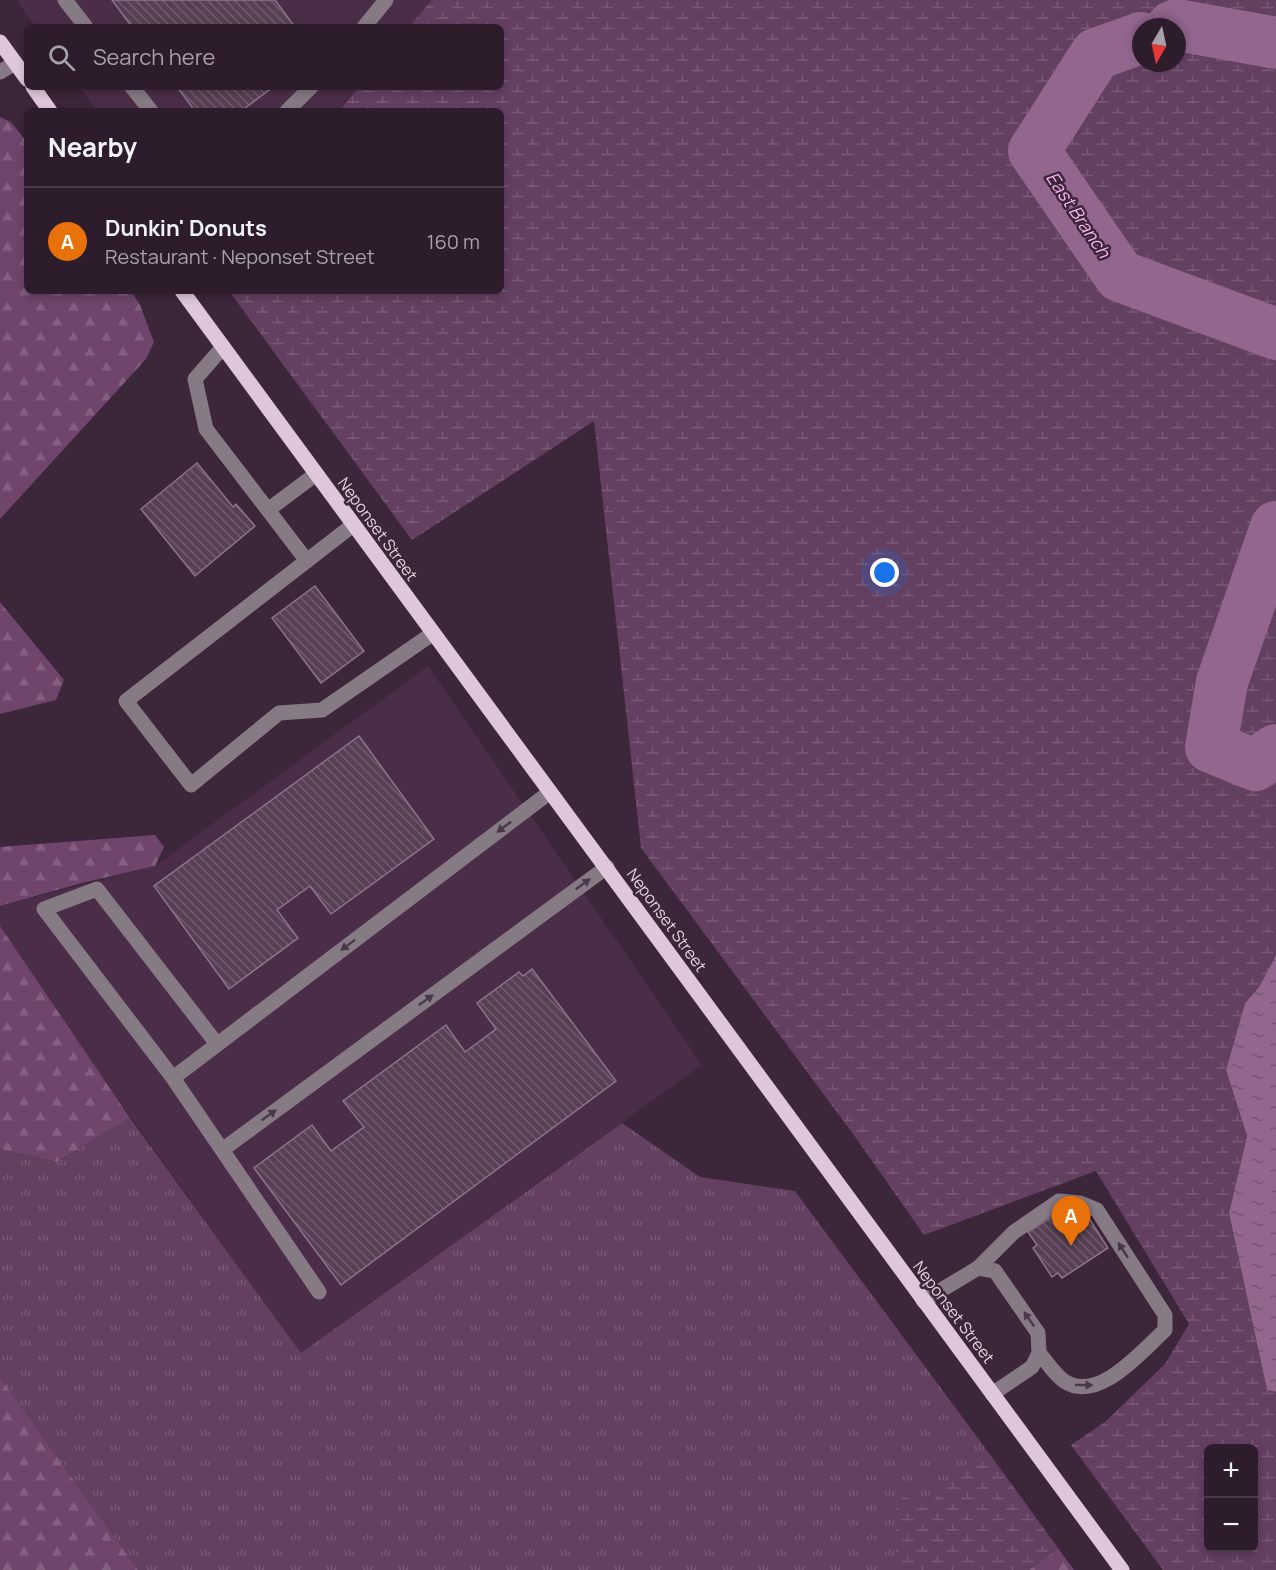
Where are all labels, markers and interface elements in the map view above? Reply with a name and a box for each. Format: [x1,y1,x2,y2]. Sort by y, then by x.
north arrow [1132,18,1186,72]
search box [24,24,504,90]
icon: search [45,41,78,74]
text: Search here [93,42,215,72]
text: Nearby [48,129,137,165]
water label: East Branch [1041,167,1117,263]
text: Dunkin' Donuts [105,213,267,243]
text: A [61,228,74,255]
text: 160 m [427,228,480,255]
text: Restaurant · Neponset Street [105,243,375,270]
street label: Neponset Street [333,473,423,585]
your location [870,558,899,587]
one-way arrow [496,821,511,833]
street label: Neponset Street [622,864,712,976]
one-way arrow [575,878,591,890]
one-way arrow [341,939,357,951]
one-way arrow [419,994,434,1006]
one-way arrow [261,1109,277,1121]
pin: A [1052,1196,1090,1246]
one-way arrow [1117,1241,1128,1258]
street label: Neponset Street [908,1256,1000,1368]
one-way arrow [1023,1312,1035,1328]
one-way arrow [1074,1381,1093,1390]
map controls [1204,1444,1258,1552]
button: + [1204,1444,1258,1498]
button: − [1204,1498,1258,1552]

